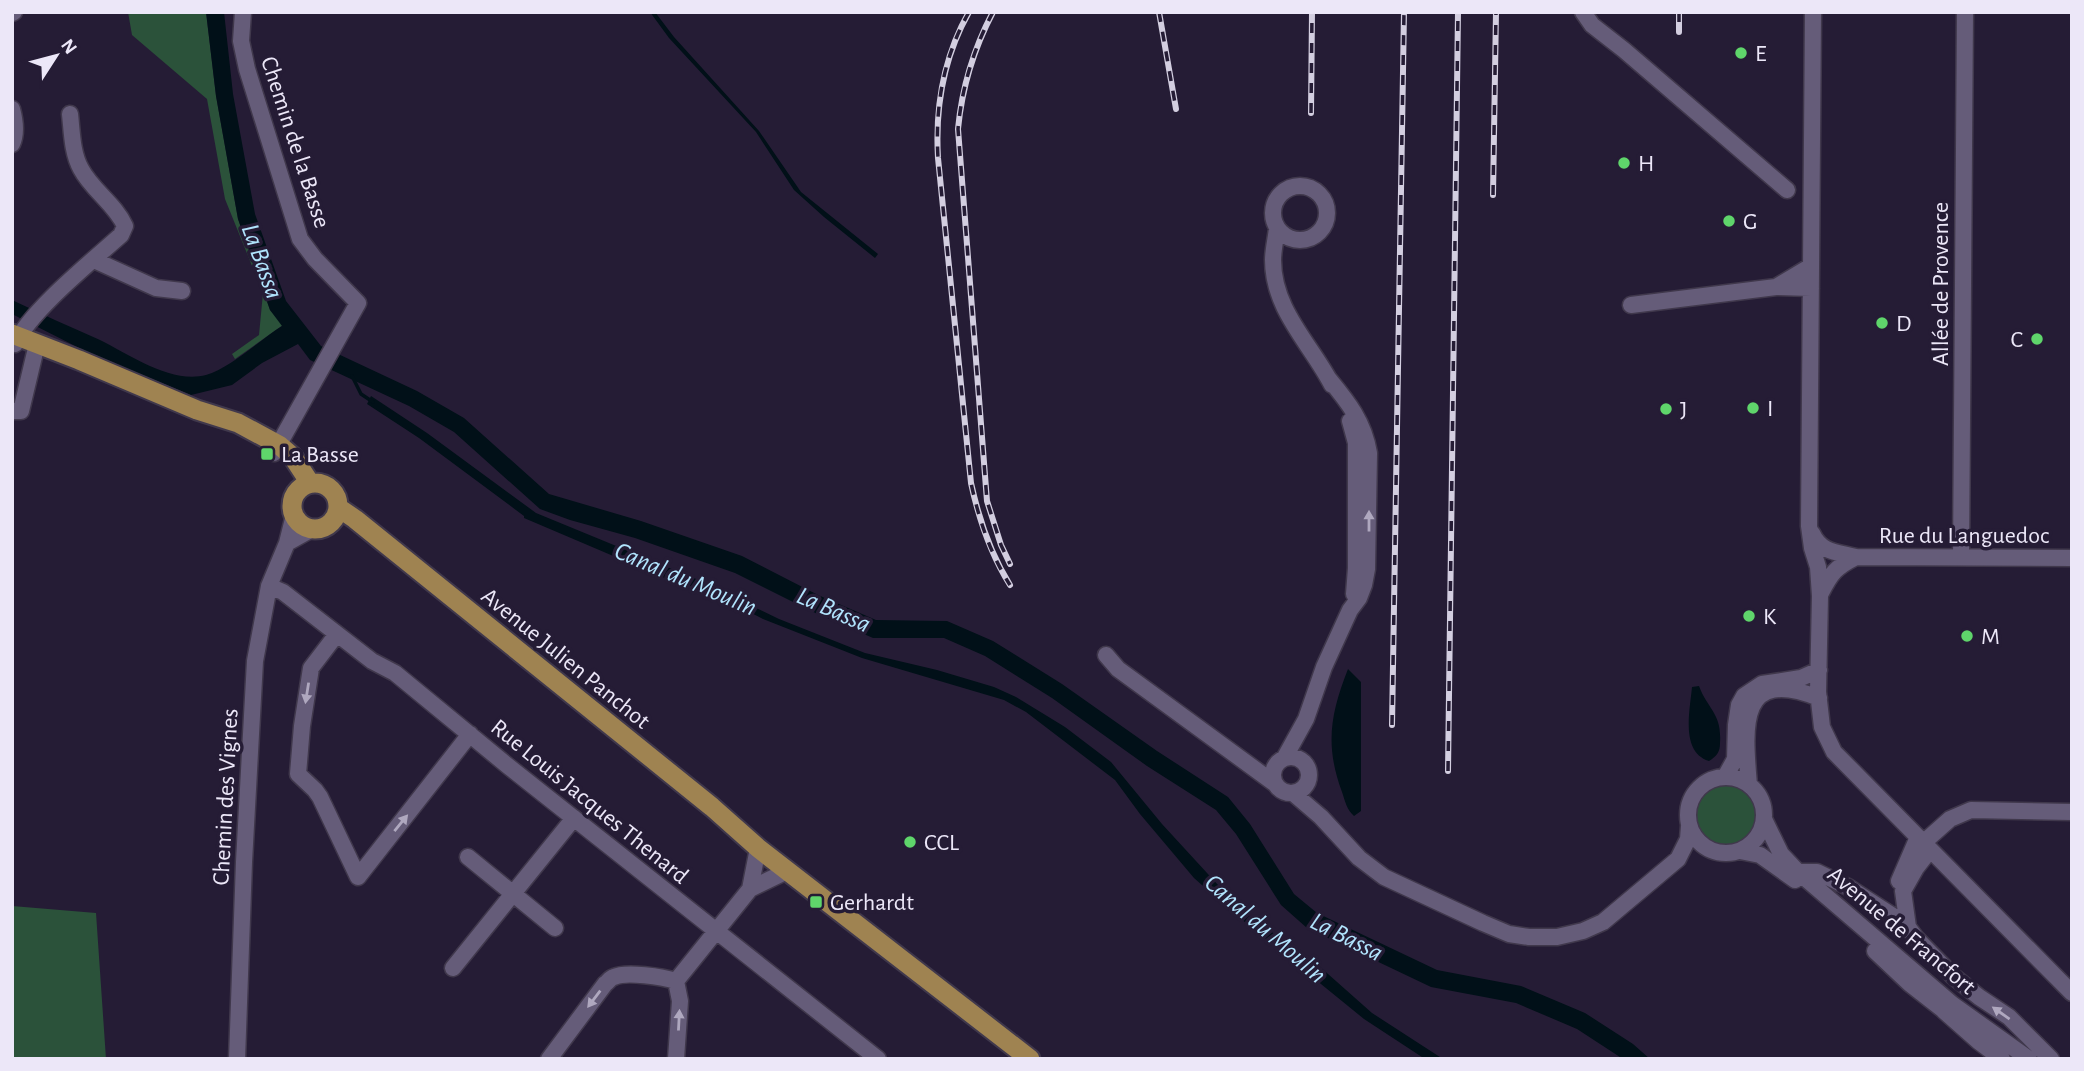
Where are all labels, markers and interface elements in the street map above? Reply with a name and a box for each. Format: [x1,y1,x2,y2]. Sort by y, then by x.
north arrow [21,21,91,91]
text: N [57,36,80,58]
place label: E [1755,42,1767,66]
marker: E [1733,45,1749,61]
street label: Chemin de la Basse [256,54,334,231]
place label: H [1638,152,1654,176]
marker: H [1616,155,1632,171]
street label: Allée de Provence [1929,202,1953,366]
place label: G [1743,210,1757,234]
marker: G [1721,213,1737,229]
water label: La Bassa [237,220,288,302]
place label: D [1896,312,1912,336]
marker: D [1874,315,1890,331]
place label: C [2011,328,2023,352]
marker: C [2029,331,2045,347]
place label: I [1767,397,1773,421]
place label: J [1680,398,1687,422]
marker: I [1745,400,1761,416]
marker: J [1658,401,1674,417]
place label: La Basse [281,443,359,467]
marker: La Basse [259,446,275,462]
one-way arrow [1363,510,1375,532]
street label: Rue du Languedoc [1879,524,2049,548]
water label: Canal du Moulin [611,537,760,620]
water label: La Bassa [793,582,874,638]
street label: Avenue Julien Panchot [477,584,654,734]
place label: K [1763,605,1777,629]
marker: K [1741,608,1757,624]
place label: M [1981,625,2000,649]
marker: M [1959,628,1975,644]
one-way arrow [301,682,312,704]
street label: Chemin des Vignes [209,708,243,886]
street label: Rue Louis Jacques Thenard [486,715,693,889]
one-way arrow [393,815,408,833]
place label: CCL [924,831,959,855]
marker: CCL [902,834,918,850]
street label: Avenue de Francfort [1823,862,1980,1000]
water label: Canal du Moulin [1200,869,1331,988]
place label: Gerhardt [830,891,914,915]
marker: Gerhardt [808,894,824,910]
water label: La Bassa [1306,908,1387,966]
one-way arrow [588,990,602,1008]
one-way arrow [1992,1006,2011,1019]
one-way arrow [673,1008,684,1030]

